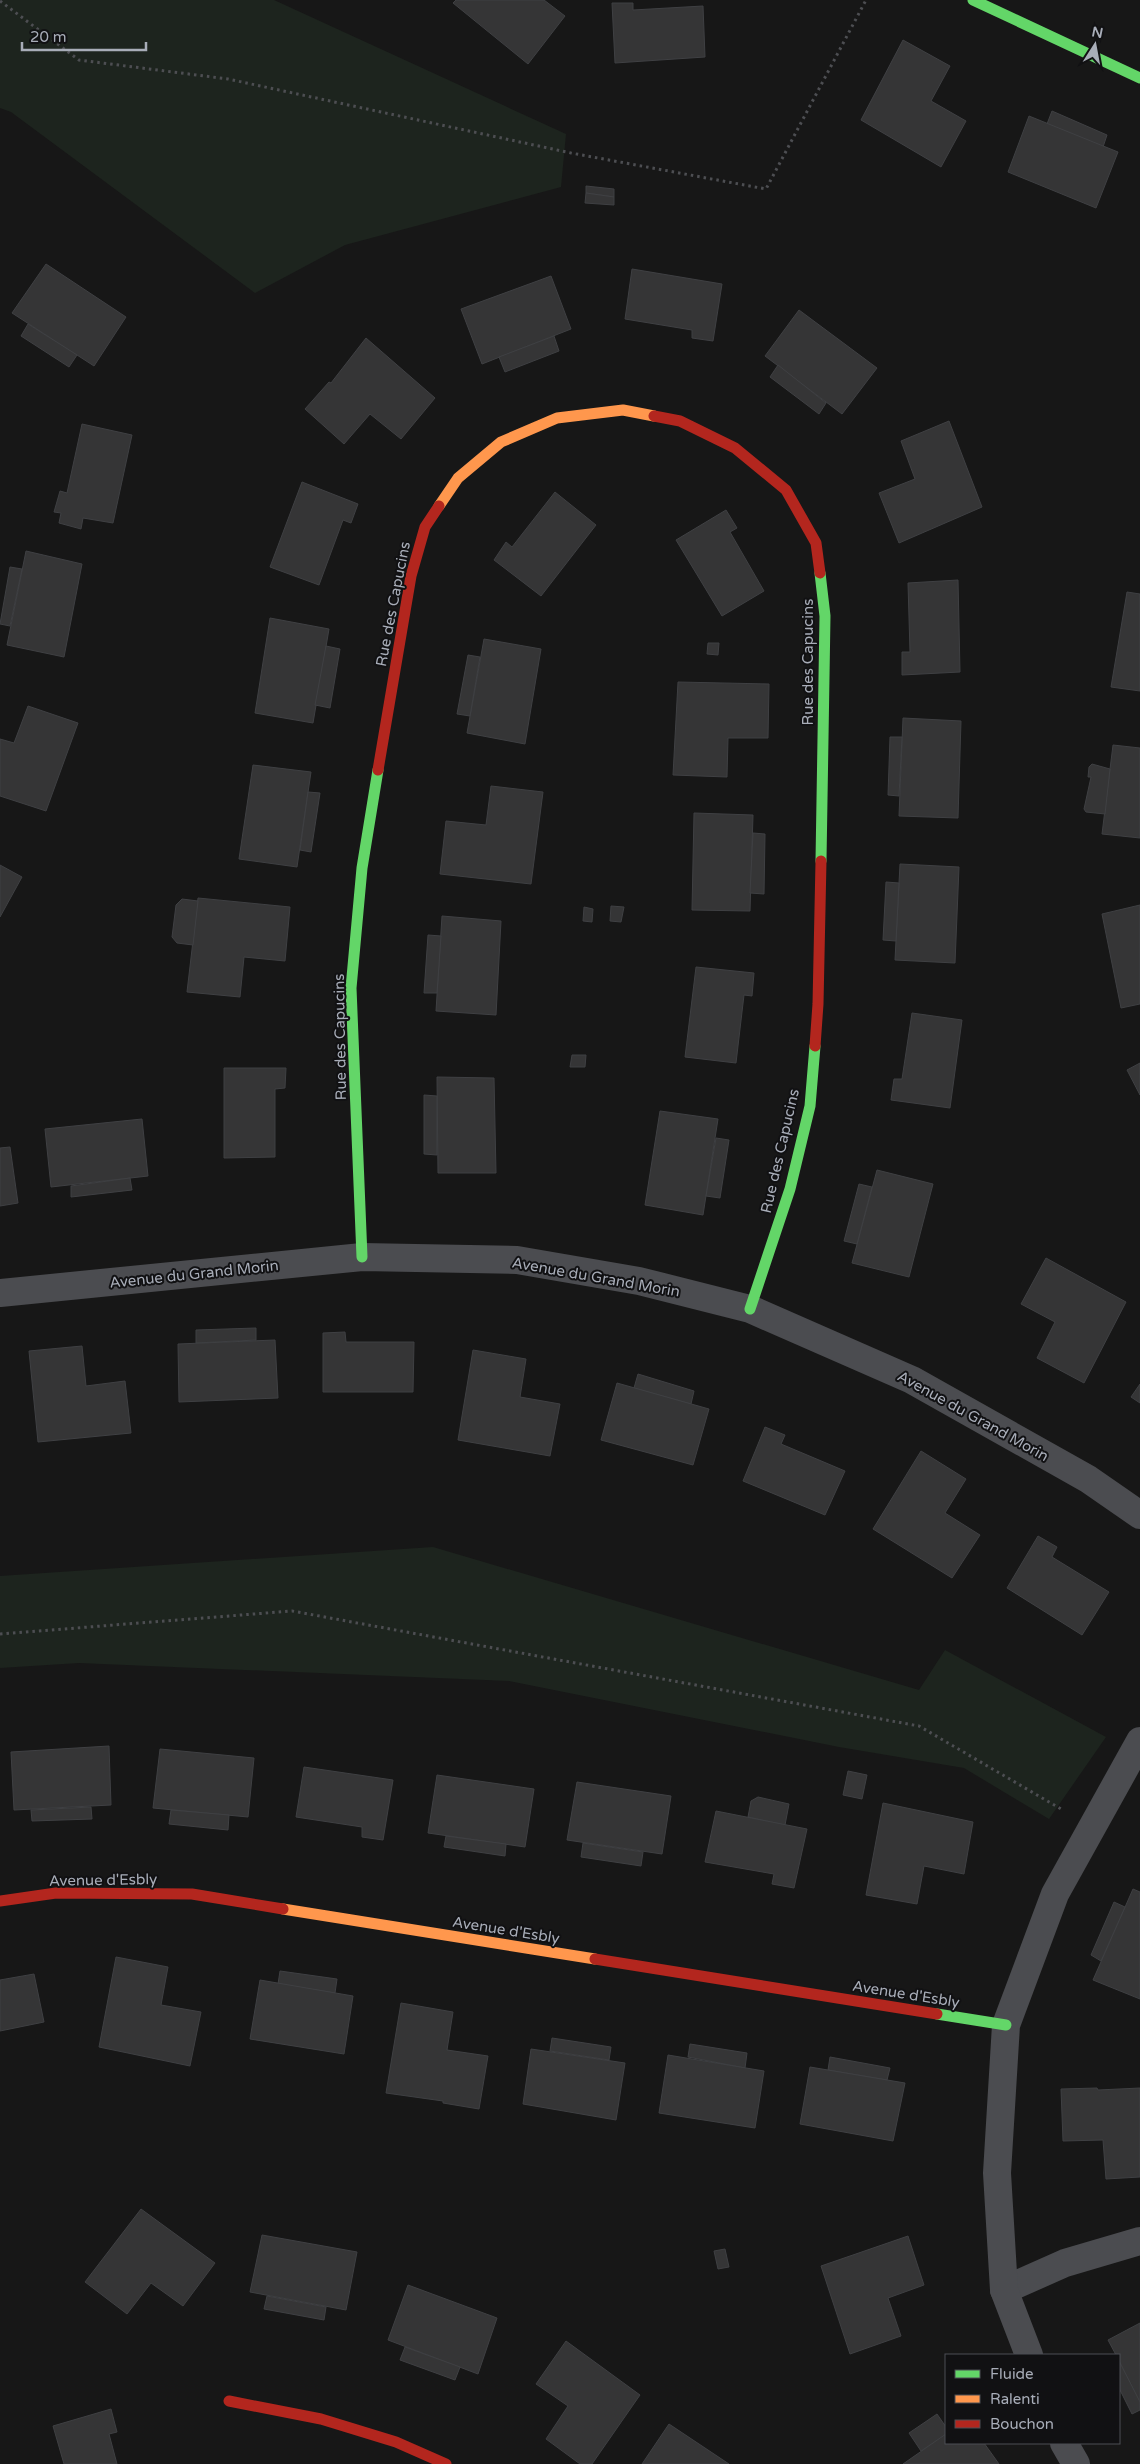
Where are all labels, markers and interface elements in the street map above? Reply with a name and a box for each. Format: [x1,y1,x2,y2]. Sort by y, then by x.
scale bar [22,20,146,52]
north arrow [1070,20,1120,70]
text: N [1090,23,1105,42]
text: 20 m [30,28,67,46]
street label: Rue des Capucins [372,540,414,668]
street label: Rue des Capucins [799,599,817,725]
street label: Rue des Capucins [330,973,350,1101]
street label: Rue des Capucins [757,1087,803,1215]
street label: Avenue du Grand Morin [511,1253,681,1301]
street label: Avenue du Grand Morin [108,1256,280,1292]
street label: Avenue du Grand Morin [894,1367,1052,1465]
street label: Avenue d'Esbly [49,1870,157,1890]
street label: Avenue d'Esbly [451,1913,561,1947]
street label: Avenue d'Esbly [851,1977,961,2011]
legend [945,2354,1120,2444]
text: Fluide [990,2365,1034,2383]
text: Ralenti [990,2390,1040,2408]
text: Bouchon [990,2415,1054,2433]

